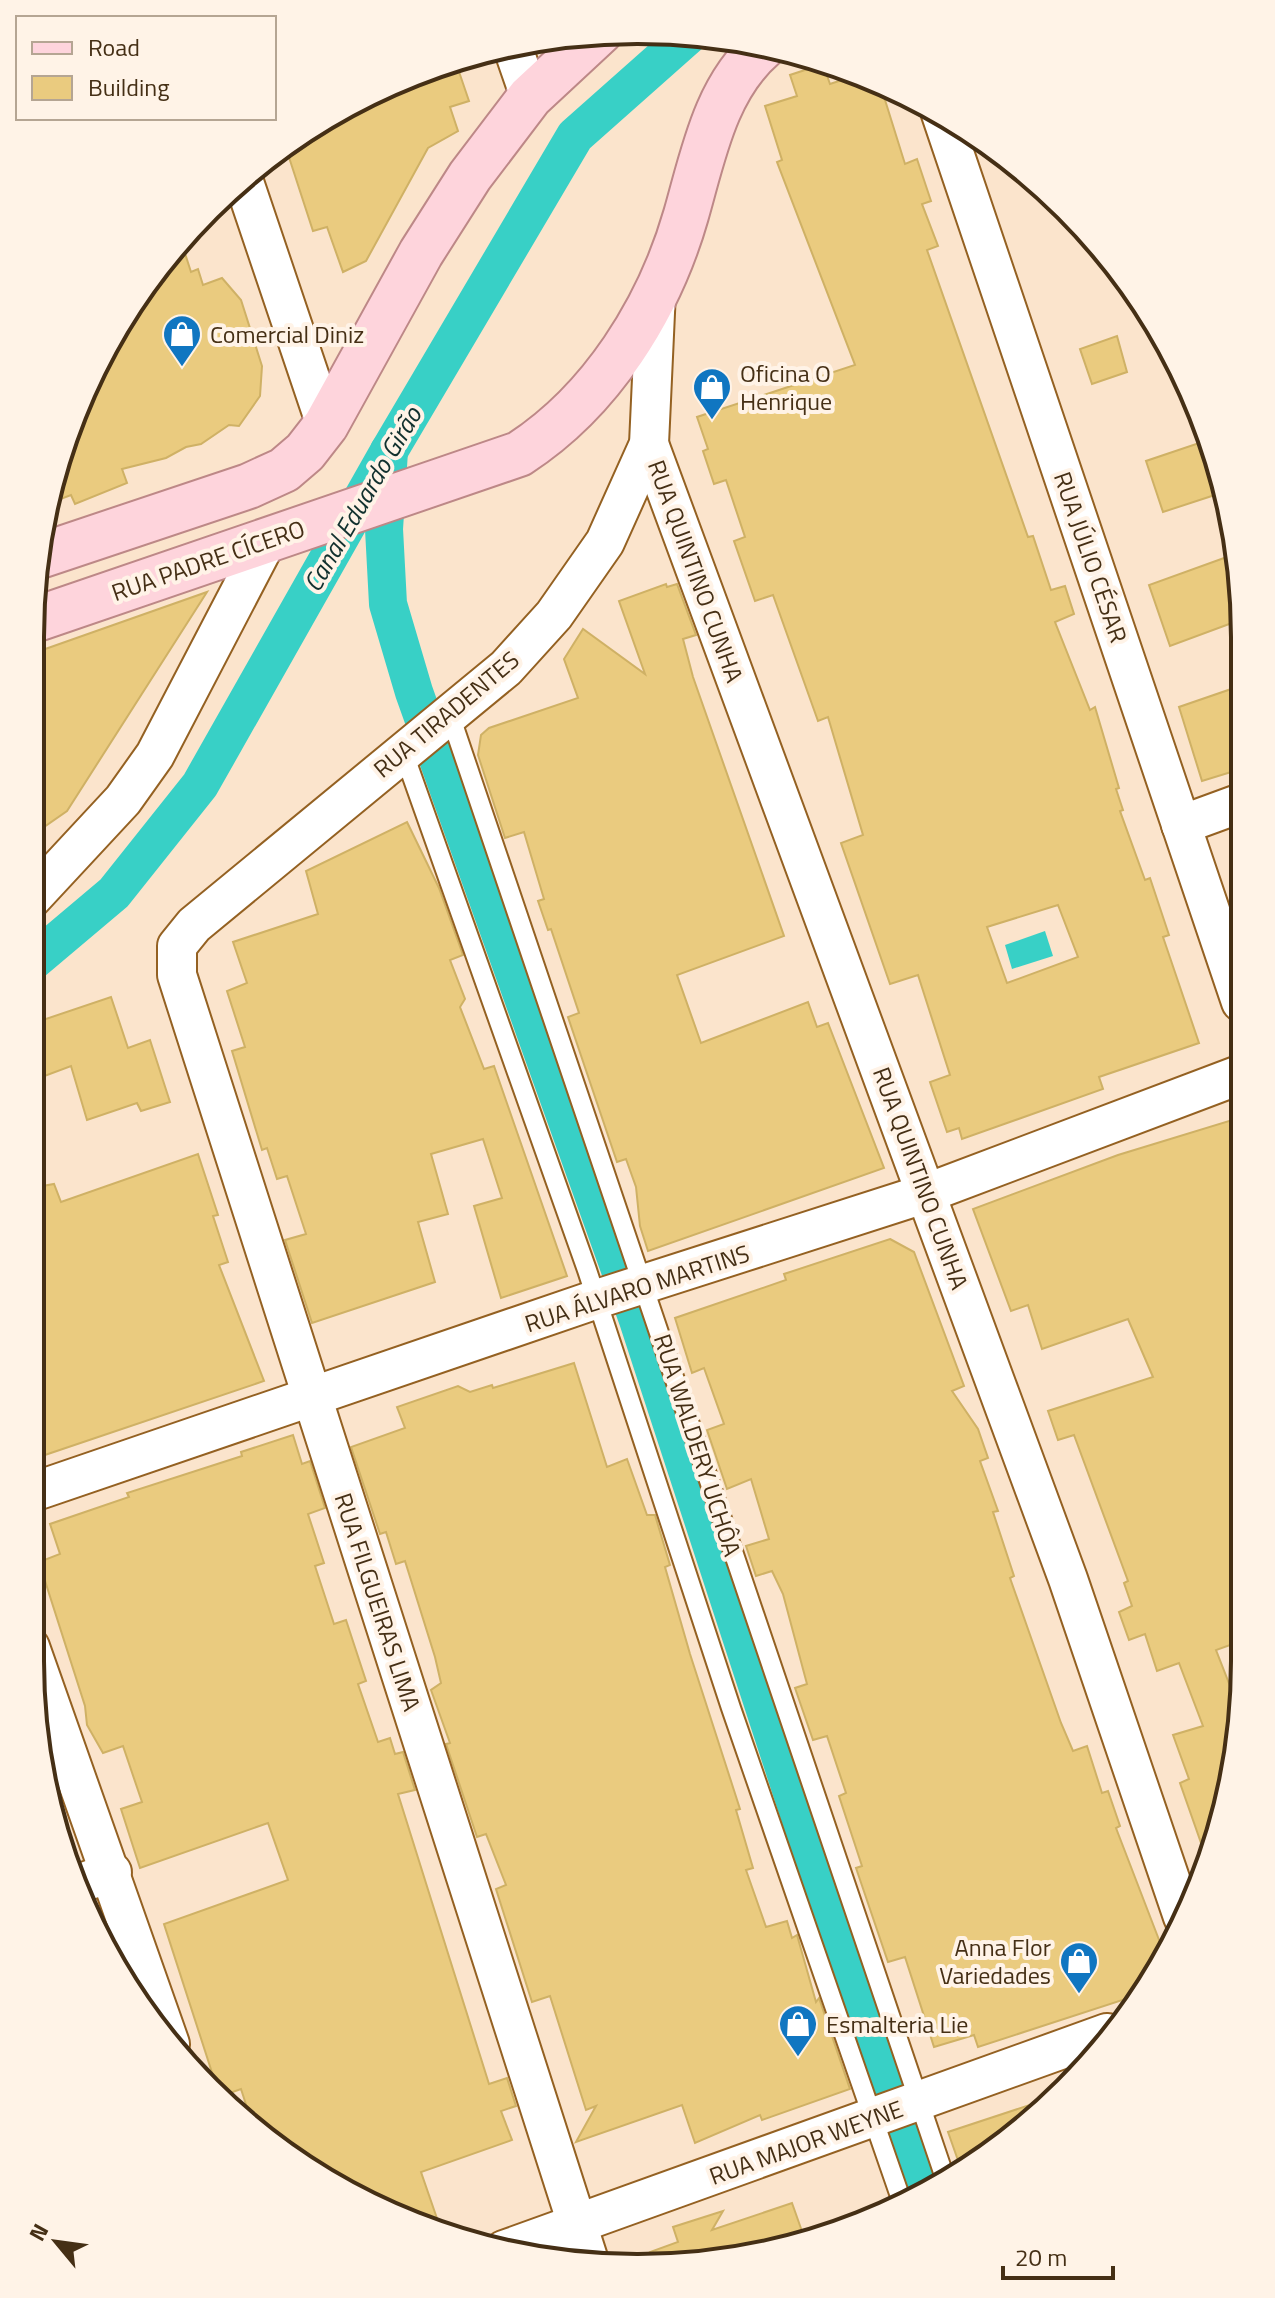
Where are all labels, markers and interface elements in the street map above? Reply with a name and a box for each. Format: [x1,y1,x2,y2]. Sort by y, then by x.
legend [16,16,276,120]
text: Road [88,29,140,65]
text: Building [88,69,170,105]
shop icon: Comercial Diniz [161,313,203,368]
place label: Comercial Diniz [210,316,364,352]
place label: Oficina O Henrique [740,355,832,419]
shop icon: Oficina O Henrique [691,366,733,421]
water label: Canal Eduardo Girão [293,398,432,599]
street label: RUA QUINTINO CUNHA [639,455,753,687]
street label: RUA JÚLIO CÉSAR [1045,467,1137,647]
street label: RUA PADRE CÍCERO [107,510,309,610]
street label: RUA TIRADENTES [365,642,527,786]
street label: RUA QUINTINO CUNHA [864,1062,978,1294]
street label: RUA ÁLVARO MARTINS [520,1235,754,1341]
street label: RUA WALDERY UCHÔA [645,1329,751,1561]
street label: RUA FILGUEIRAS LIMA [326,1488,430,1716]
place label: Anna Flor Variedades [939,1929,1051,1993]
shop icon: Anna Flor Variedades [1058,1940,1100,1995]
shop icon: Esmalteria Lie [777,2003,819,2058]
place label: Esmalteria Lie [826,2006,968,2042]
street label: RUA MAJOR WEYNE [704,2090,908,2194]
north arrow [16,2202,96,2282]
text: N [20,2217,57,2247]
scale bar [1003,2230,1113,2280]
text: 20 m [1015,2239,1067,2275]

